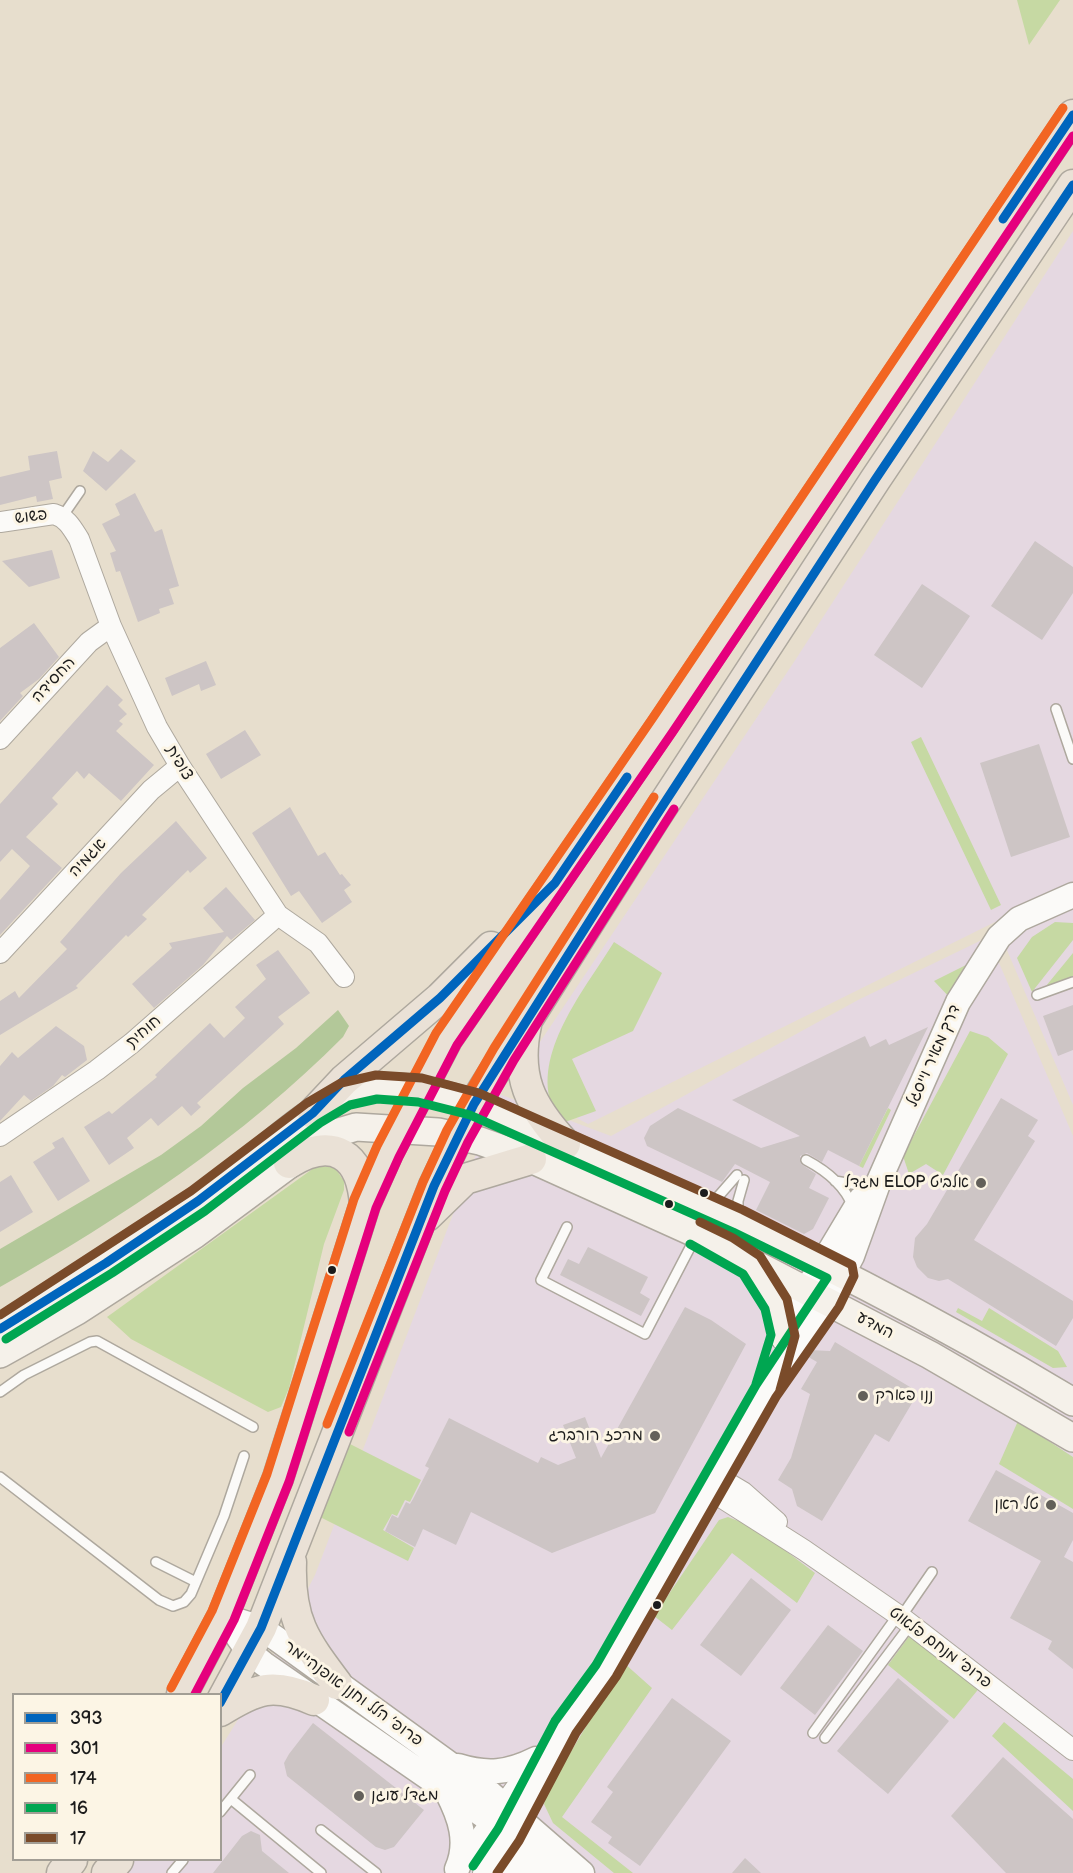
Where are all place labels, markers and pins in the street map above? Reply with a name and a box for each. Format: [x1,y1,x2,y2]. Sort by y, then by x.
place label: מגדל ELOP אלביט [844,1173,969,1193]
marker: מגדל ELOP אלביט [974,1176,988,1190]
unlabelled marker [698,1187,710,1199]
unlabelled marker [663,1198,675,1210]
unlabelled marker [326,1264,338,1276]
place label: ננו פארק [875,1386,933,1406]
marker: ננו פארק [856,1389,870,1403]
place label: מרכז רורברג [548,1426,643,1446]
marker: מרכז רורברג [648,1429,662,1443]
place label: טל ראן [995,1495,1039,1515]
marker: טל ראן [1044,1498,1058,1512]
unlabelled marker [651,1599,663,1611]
place label: מגדל עוגן [371,1786,439,1806]
marker: מגדל עוגן [352,1789,366,1803]

